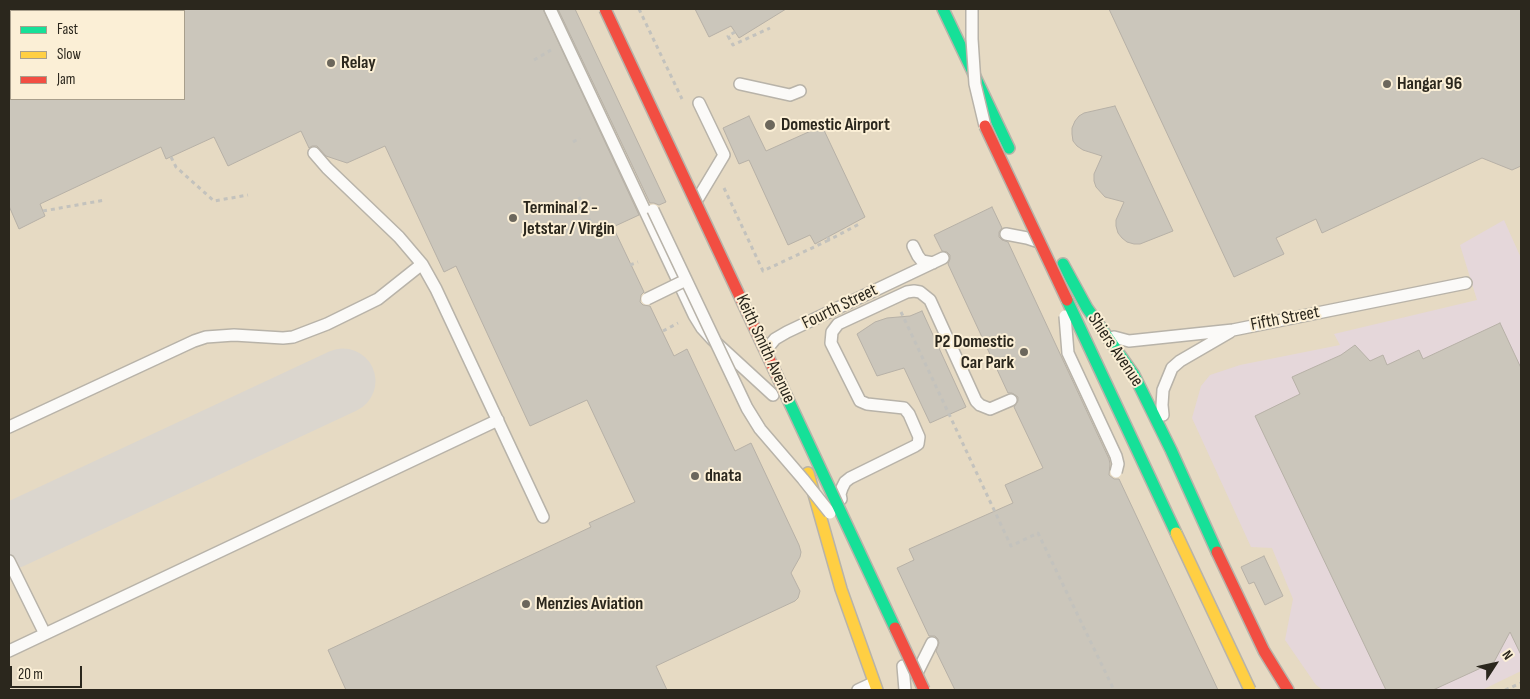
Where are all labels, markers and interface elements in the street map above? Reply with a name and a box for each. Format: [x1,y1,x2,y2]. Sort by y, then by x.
legend [10,10,185,100]
text: Fast [57,20,78,39]
text: Slow [57,45,81,64]
place label: Relay [341,52,376,74]
marker: Relay [325,57,337,69]
text: Jam [57,70,75,89]
place label: Hangar 96 [1397,73,1462,95]
marker: Hangar 96 [1381,78,1393,90]
place label: Domestic Airport [781,114,890,136]
marker: Domestic Airport [763,118,777,132]
place label: Terminal 2 - Jetstar / Virgin [523,197,615,240]
marker: Terminal 2 - Jetstar / Virgin [507,212,519,224]
street label: Fourth Street [799,280,881,334]
street label: Keith Smith Avenue [730,291,800,407]
street label: Fifth Street [1249,302,1321,336]
street label: Shiers Avenue [1082,309,1148,391]
place label: P2 Domestic Car Park [934,331,1014,374]
marker: P2 Domestic Car Park [1018,346,1030,358]
place label: dnata [705,465,742,487]
marker: dnata [689,470,701,482]
place label: Menzies Aviation [536,593,643,615]
marker: Menzies Aviation [520,598,532,610]
north arrow [1470,639,1520,689]
text: N [1499,647,1517,663]
scale bar [12,656,85,688]
text: 20 m [18,665,43,684]

